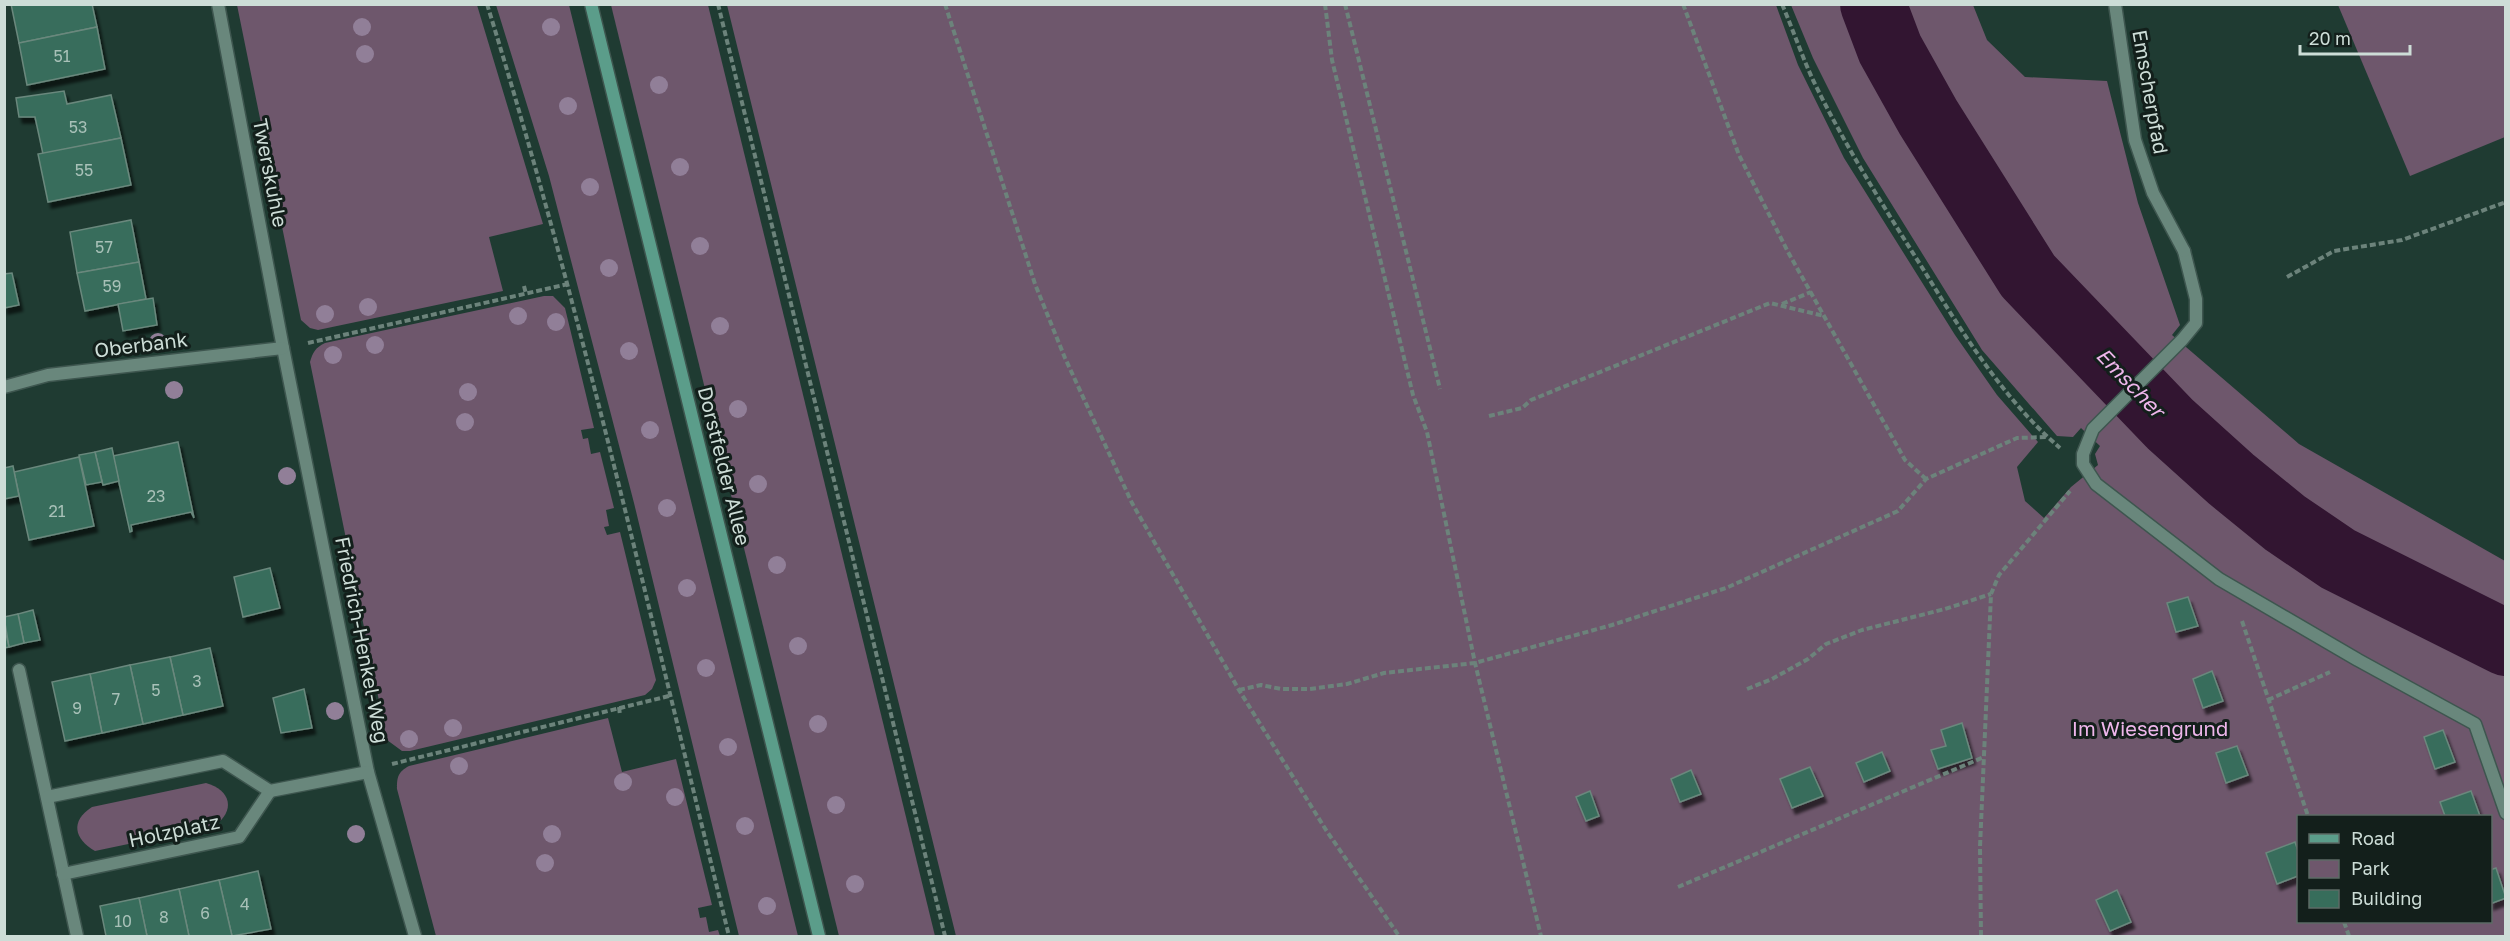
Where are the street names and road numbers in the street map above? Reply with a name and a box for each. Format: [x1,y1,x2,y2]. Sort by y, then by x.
street label: Emscherpfad [2128,28,2174,156]
street label: Twerskuhle [249,116,293,229]
street label: Oberbank [93,326,189,362]
street label: Dorstfelder Allee [694,384,756,548]
street label: Friedrich-Henkel-Weg [331,534,395,745]
street label: Holzplatz [126,809,221,851]

